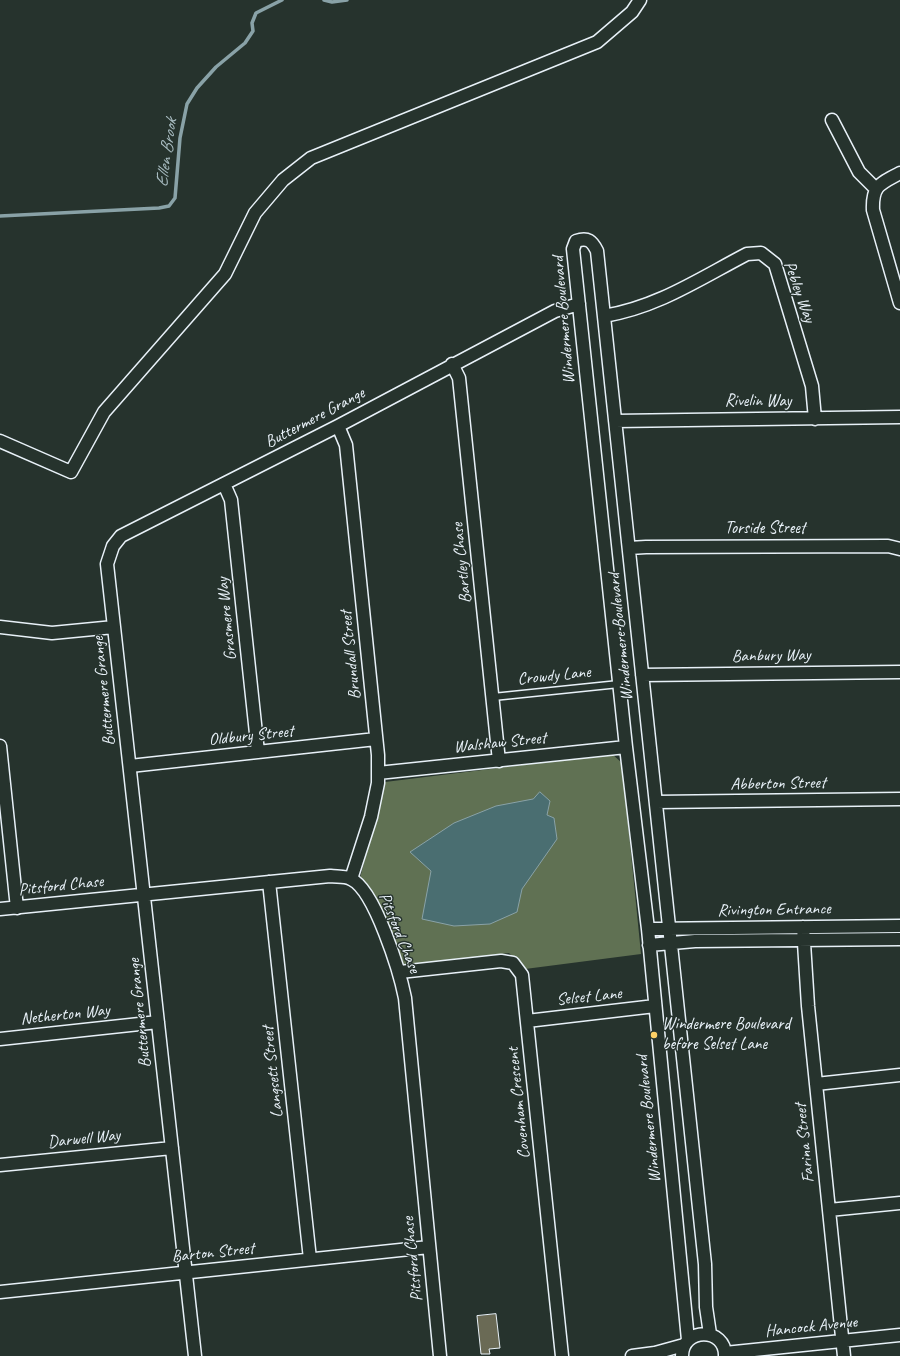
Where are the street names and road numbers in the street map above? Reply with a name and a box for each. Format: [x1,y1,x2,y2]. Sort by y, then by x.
street label: Windermere Boulevard [548,255,580,385]
street label: Pebley Way [778,258,820,326]
street label: Buttermere Grange [262,383,368,453]
street label: Rivelin Way [725,392,791,412]
street label: Torside Street [725,519,805,539]
street label: Bartley Chase [448,522,476,604]
street label: Windermere Boulevard [604,572,638,702]
street label: Grasmere Way [212,576,242,662]
street label: Brundall Street [336,610,366,700]
street label: Buttermere Grange [88,635,120,747]
street label: Banbury Way [731,645,811,667]
street label: Crowdy Lane [516,662,592,690]
street label: Oldbury Street [208,721,294,751]
street label: Walshaw Street [453,728,547,758]
street label: Abberton Street [730,773,826,795]
street label: Pitsford Chase [18,871,104,901]
street label: Pitsford Chase [374,890,424,976]
street label: Rivington Entrance [717,899,831,921]
street label: Buttermere Grange [124,957,156,1069]
street label: Selset Lane [555,983,623,1011]
street label: Netherton Way [19,1000,111,1030]
street label: Langsett Street [258,1025,288,1119]
street label: Covenham Crescent [503,1046,535,1160]
street label: Windermere Boulevard [632,1054,666,1184]
street label: Farina Street [791,1102,819,1184]
street label: Darwell Way [47,1125,121,1153]
street label: Pitsford Chase [398,1216,428,1302]
street label: Barton Street [171,1239,255,1267]
street label: Hancock Avenue [764,1312,858,1342]

